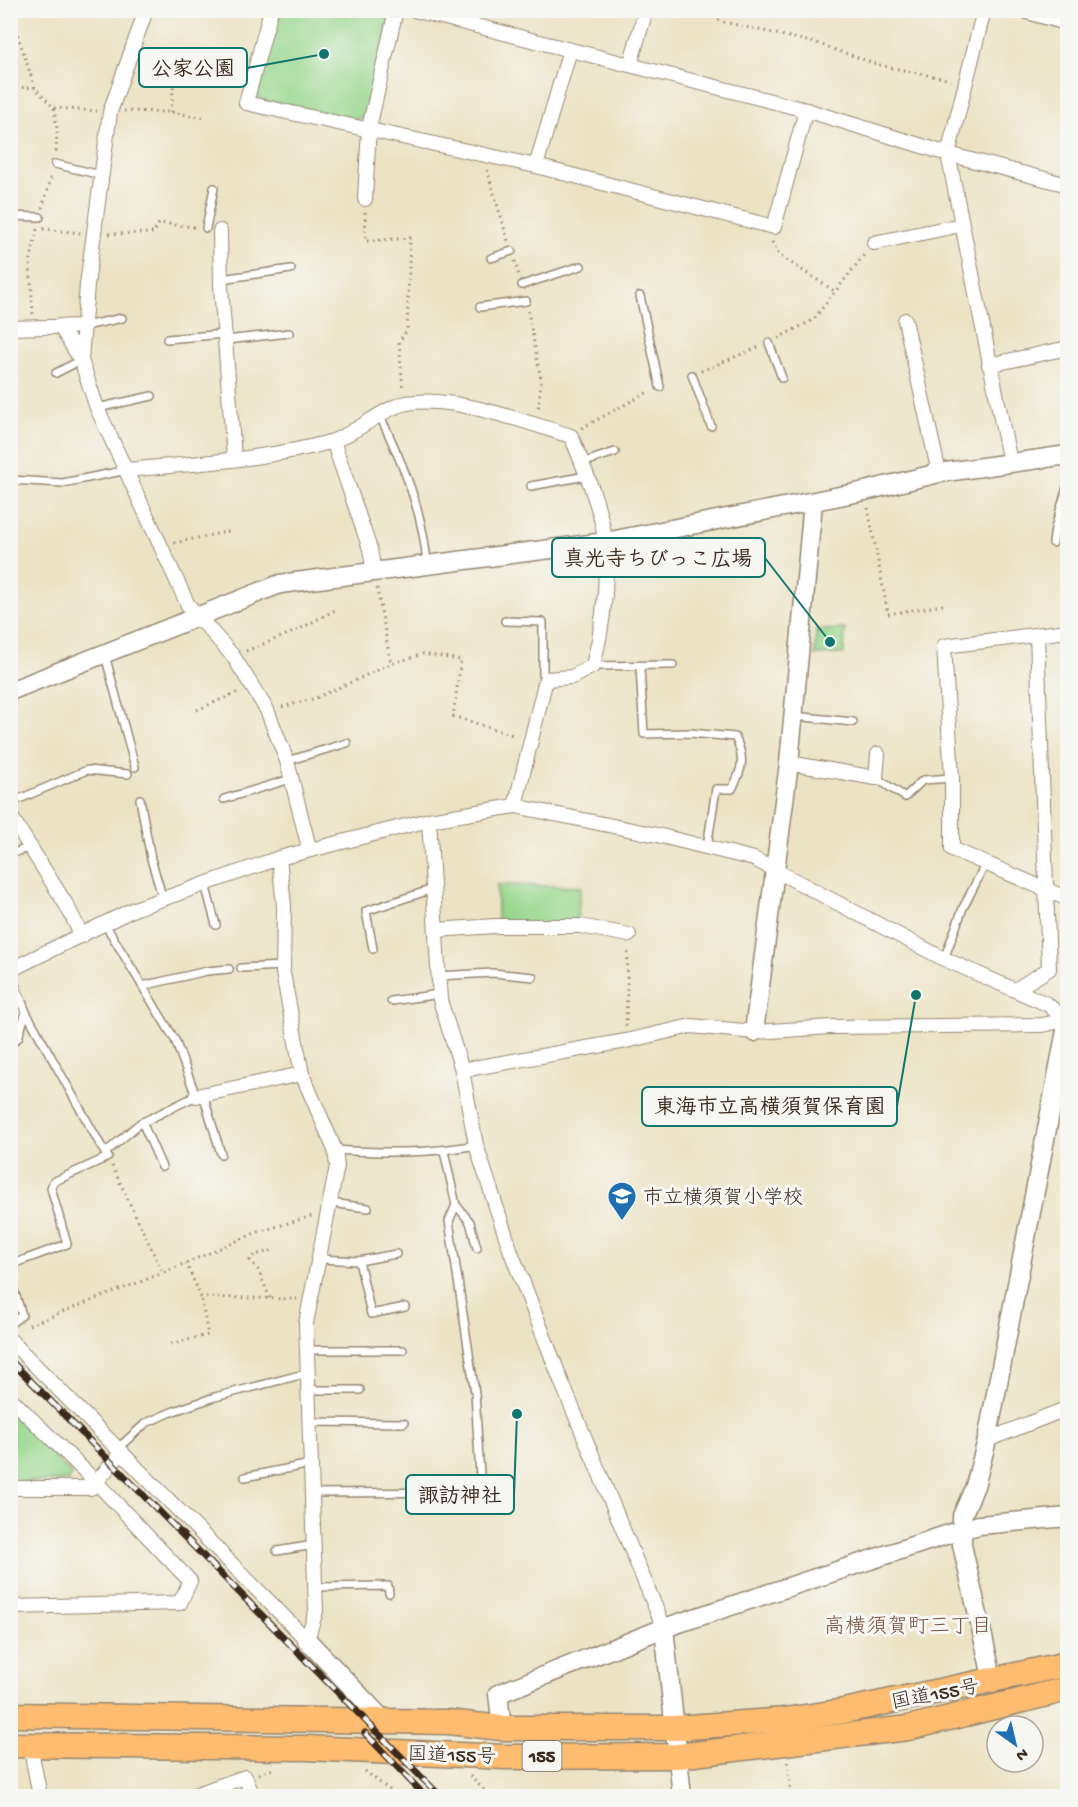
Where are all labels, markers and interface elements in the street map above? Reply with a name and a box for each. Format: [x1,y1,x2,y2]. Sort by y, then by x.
callout: 公家公園 [139,48,247,87]
text: 公家公園 [151,58,235,84]
callout: 真光寺ちびっこ広場 [552,538,765,577]
text: 真光寺ちびっこ広場 [564,547,753,574]
callout: 東海市立高横須賀保育園 [642,1087,897,1126]
text: 東海市立高横須賀保育園 [655,1095,886,1122]
school or university icon: 市立横須賀小学校 [606,1180,638,1222]
place label: 市立横須賀小学校 [643,1186,803,1211]
callout: 諏訪神社 [406,1475,514,1514]
text: 諏訪神社 [418,1485,502,1511]
district label: 高横須賀町三丁目 [824,1614,992,1641]
street label: 国道155号 [890,1676,982,1716]
north arrow [985,1714,1045,1774]
road number: 155 [522,1741,562,1771]
street label: 国道155号 [407,1743,497,1771]
text: N [1011,1743,1031,1765]

